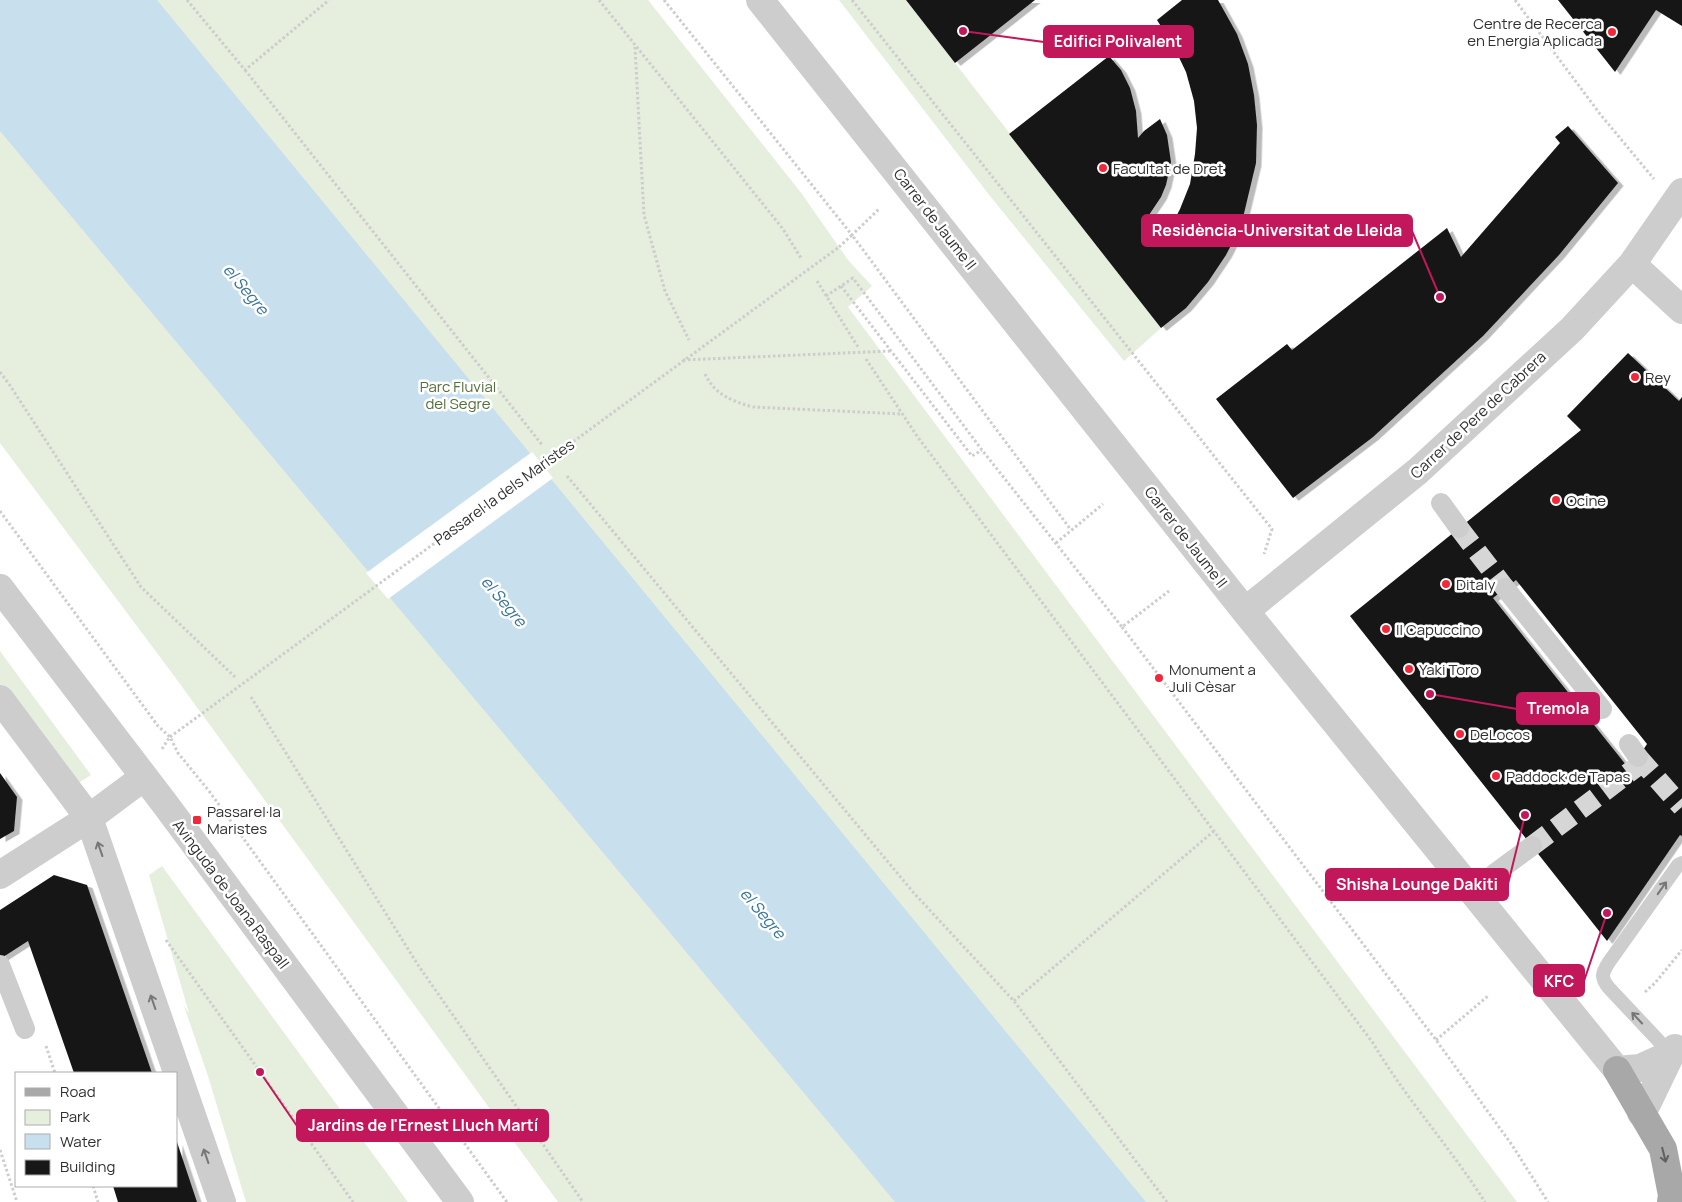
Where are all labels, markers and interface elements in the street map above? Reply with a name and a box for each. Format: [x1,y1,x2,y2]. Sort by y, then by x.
place label: Centre de Recerca en Energia Aplicada [1467,13,1602,51]
callout: Edifici Polivalent [1044,26,1193,57]
marker: Centre de Recerca en Energia Aplicada [1606,26,1618,38]
text: Edifici Polivalent [1054,30,1182,52]
place label: Facultat de Dret [1113,158,1223,179]
marker: Facultat de Dret [1097,162,1109,174]
street label: Carrer de Jaume II [889,164,981,274]
callout: Residència-Universitat de Lleida [1142,215,1412,246]
text: Residència-Universitat de Lleida [1152,219,1402,241]
water label: el Segre [218,259,275,320]
street label: Carrer de Pere de Cabrera [1406,346,1550,484]
place label: Rey [1645,367,1671,388]
marker: Rey [1629,371,1641,383]
park label: Parc Fluvial del Segre [420,376,496,414]
street label: Passarel·la dels Maristes [429,434,579,550]
street label: Carrer de Jaume II [1140,482,1232,592]
place label: Ocine [1566,490,1606,511]
marker: Ocine [1550,494,1562,506]
water label: el Segre [476,571,533,632]
place label: Ditaly [1456,574,1495,595]
marker: Ditaly [1440,578,1452,590]
place label: Il Capuccino [1396,619,1480,640]
marker: Il Capuccino [1380,623,1392,635]
place label: Monument a Juli Cèsar [1169,659,1256,697]
place label: Yaki Toro [1419,659,1479,680]
marker: Yaki Toro [1403,663,1415,675]
marker: Monument a Juli Cèsar [1153,672,1165,684]
callout: Tremola [1517,693,1599,724]
text: Tremola [1527,697,1589,719]
place label: DeLocos [1470,724,1530,745]
marker: DeLocos [1454,728,1466,740]
place label: Paddock de Tapas [1506,766,1631,787]
marker: Paddock de Tapas [1490,770,1502,782]
place label: Passarel·la Maristes [207,801,281,839]
marker: Passarel·la Maristes [191,814,203,826]
street label: Avinguda de Joana Raspall [168,815,294,973]
one-way arrow [95,841,104,857]
callout: Shisha Lounge Dakiti [1326,869,1508,900]
text: Shisha Lounge Dakiti [1336,873,1498,895]
one-way arrow [1657,881,1667,895]
water label: el Segre [735,883,792,944]
callout: KFC [1534,965,1584,996]
text: KFC [1544,970,1574,992]
one-way arrow [148,995,157,1011]
one-way arrow [1631,1012,1643,1024]
legend [15,1072,178,1187]
text: Road [60,1081,96,1102]
text: Park [60,1106,90,1127]
callout: Jardins de l'Ernest Lluch Martí [297,1110,548,1141]
text: Jardins de l'Ernest Lluch Martí [308,1114,539,1136]
text: Water [60,1131,102,1152]
one-way arrow [1660,1146,1669,1162]
one-way arrow [201,1149,210,1164]
text: Building [60,1156,115,1177]

